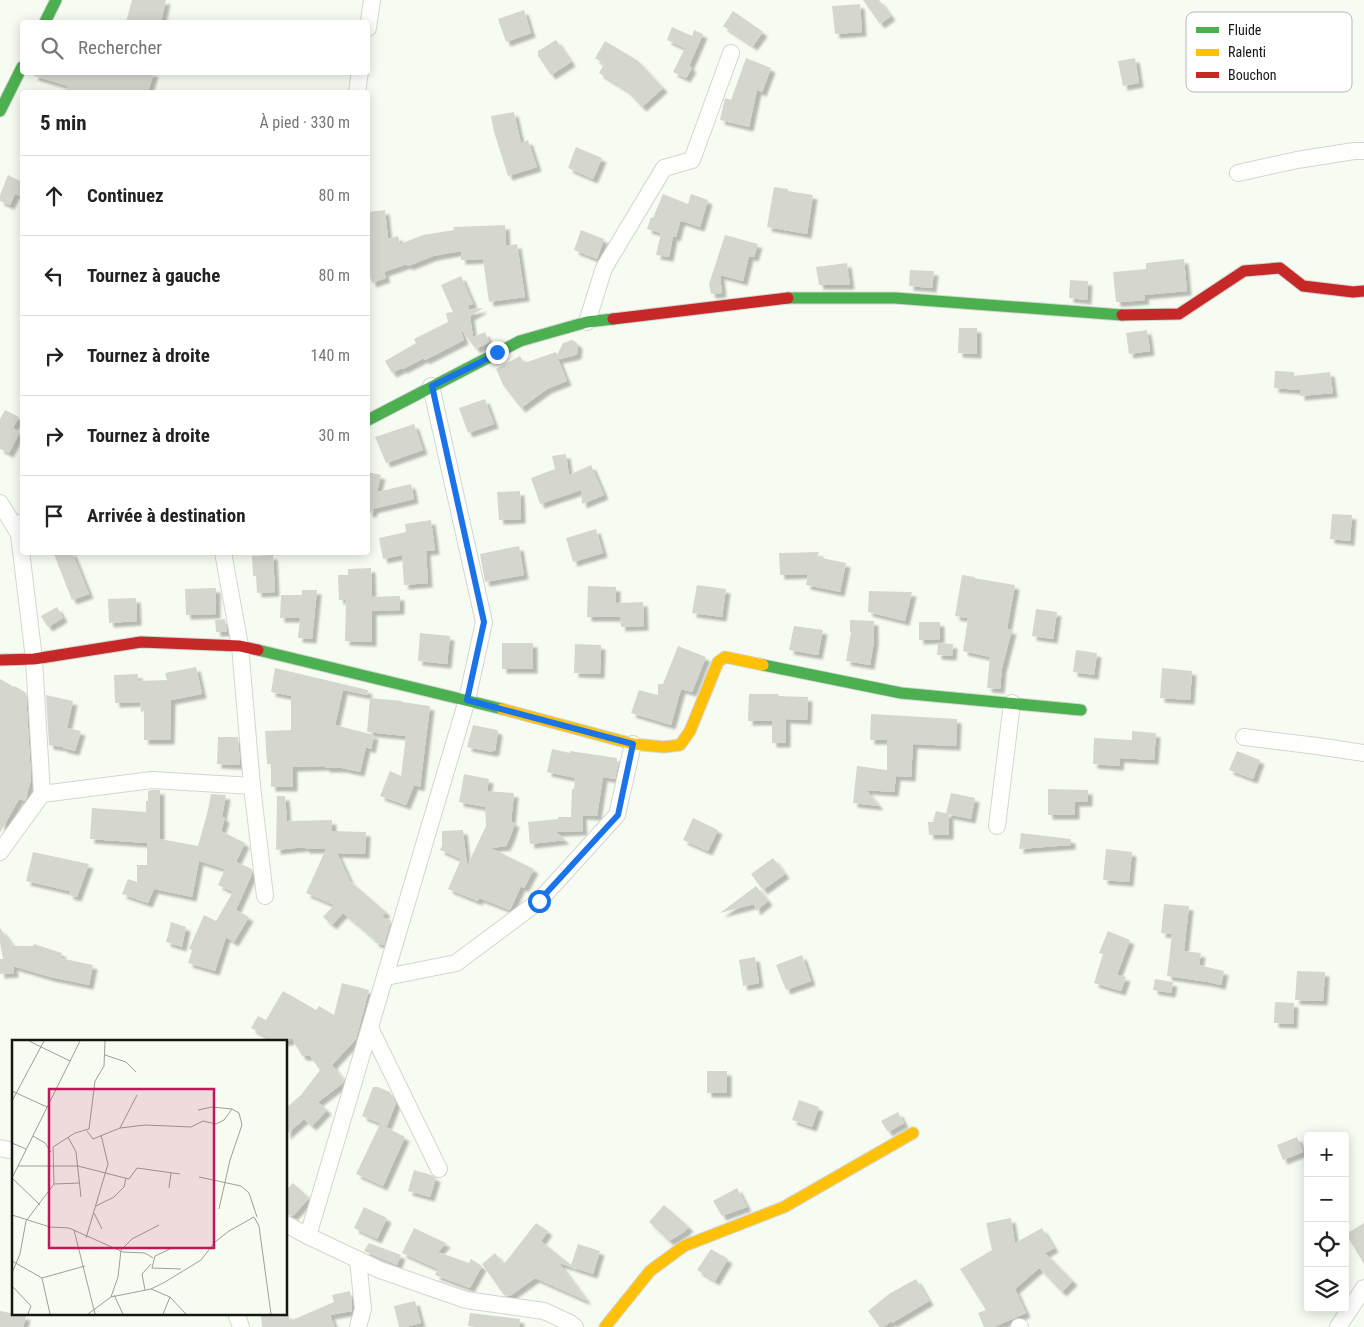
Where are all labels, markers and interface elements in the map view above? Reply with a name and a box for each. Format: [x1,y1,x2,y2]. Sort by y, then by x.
legend [1186,12,1352,92]
search box [20,20,370,75]
text: Fluide [1228,22,1262,38]
icon: search [38,34,66,62]
text: Rechercher [78,36,162,59]
text: Ralenti [1228,44,1266,60]
text: Bouchon [1228,67,1276,83]
text: 5 min [40,111,87,135]
text: À pied · 330 m [259,113,350,132]
icon: ahead [40,182,68,210]
text: Continuez [87,184,164,207]
text: 80 m [318,186,350,205]
icon: left [40,262,68,290]
text: Tournez à gauche [87,264,220,287]
text: 80 m [318,266,350,285]
route end [486,341,509,364]
icon: right [40,342,68,370]
text: Tournez à droite [87,344,210,367]
text: 140 m [311,346,350,365]
icon: right [40,422,68,450]
text: Tournez à droite [87,424,210,447]
text: 30 m [318,426,350,445]
icon: arrive [40,502,68,530]
text: Arrivée à destination [87,504,246,527]
route start [528,890,551,913]
inset map [12,1040,288,1314]
map controls [1304,1132,1349,1312]
button: + [1304,1132,1349,1177]
button: − [1304,1177,1349,1222]
button: locate [1304,1222,1349,1267]
button: layers [1304,1267,1349,1312]

